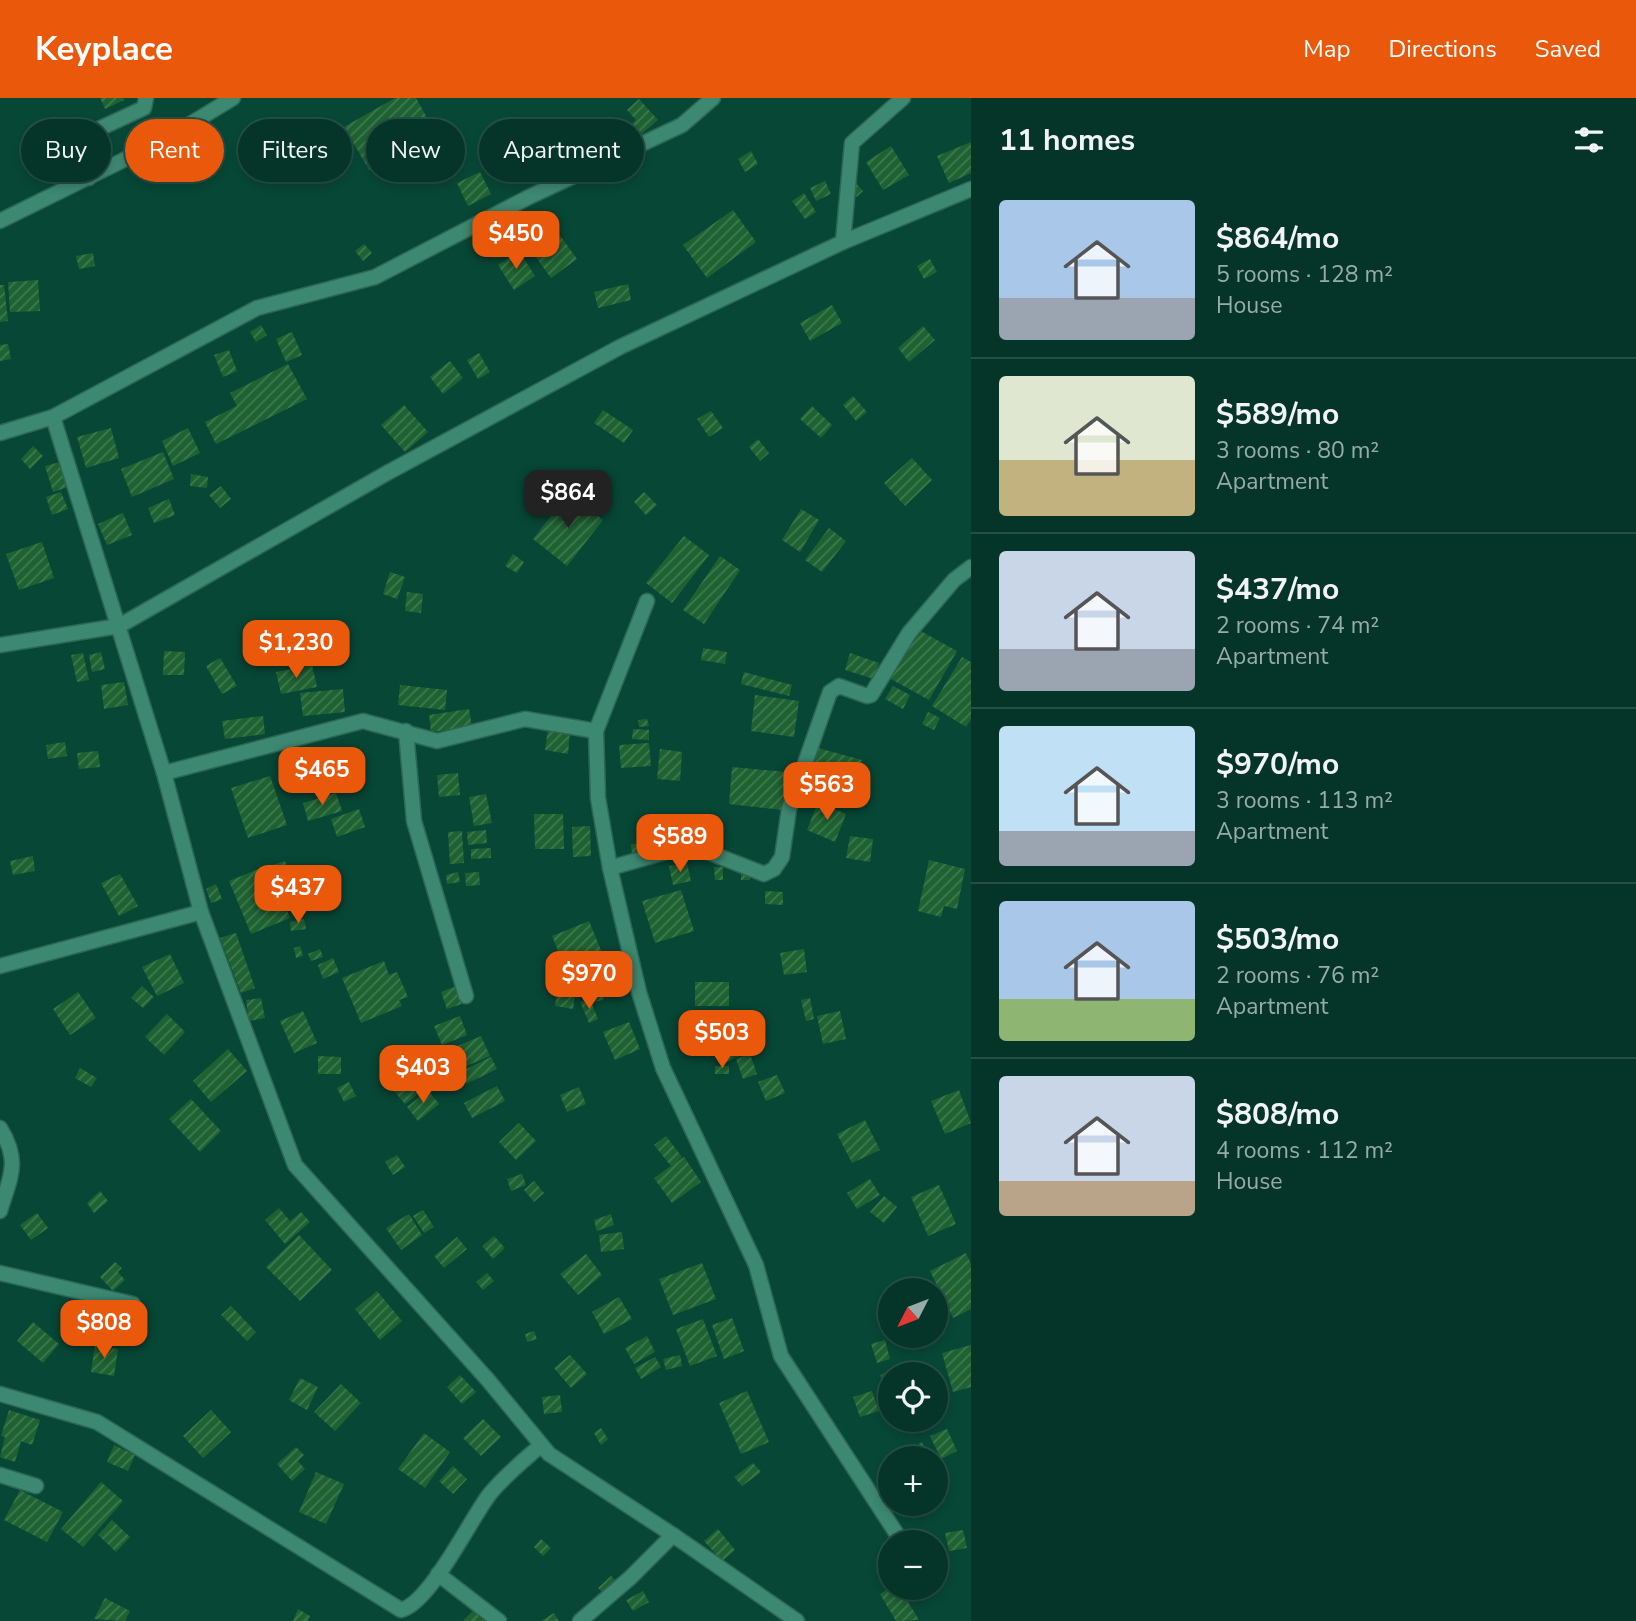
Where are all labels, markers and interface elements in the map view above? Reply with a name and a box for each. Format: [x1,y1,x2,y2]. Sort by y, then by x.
text: Keyplace [35,27,173,72]
text: Map [1303,33,1350,65]
text: Directions [1388,33,1497,65]
text: Saved [1535,33,1601,65]
chip: Buy [21,119,111,182]
chip: Rent [125,119,224,182]
chip: Filters [238,119,352,182]
chip: New [366,119,465,182]
chip: Apartment [479,119,644,182]
text: 11 homes [999,120,1135,161]
icon: filters [1570,121,1608,159]
pin: $450 [475,212,557,271]
text: $450 [488,218,544,249]
text: $864/mo [1216,218,1339,259]
icon: home [1055,228,1139,312]
text: 5 rooms · 128 m² [1216,259,1393,290]
text: House [1216,290,1283,321]
text: $589/mo [1216,394,1339,435]
icon: home [1055,404,1139,488]
text: 3 rooms · 80 m² [1216,435,1379,466]
text: Apartment [1216,466,1328,497]
pin: $864 [527,470,609,530]
text: $864 [540,477,596,508]
text: $437/mo [1216,569,1339,610]
icon: home [1055,579,1139,663]
text: 2 rooms · 74 m² [1216,610,1379,641]
pin: $1,230 [239,620,353,680]
text: $1,230 [259,627,333,658]
text: Apartment [1216,641,1328,672]
text: $970/mo [1216,744,1339,785]
pin: $465 [281,748,363,807]
text: $465 [294,754,350,785]
icon: home [1055,754,1139,838]
pin: $563 [786,762,868,822]
text: $563 [799,769,855,800]
text: 3 rooms · 113 m² [1216,785,1393,816]
pin: $589 [639,814,721,874]
text: Apartment [1216,816,1328,847]
text: $589 [652,821,708,852]
pin: $437 [257,866,339,925]
text: $437 [270,872,326,903]
text: $503/mo [1216,919,1339,960]
icon: home [1055,929,1139,1013]
pin: $970 [548,951,630,1011]
text: $970 [561,958,617,989]
text: 2 rooms · 76 m² [1216,960,1379,991]
text: Apartment [1216,991,1328,1022]
pin: $503 [681,1010,763,1070]
text: $503 [694,1017,750,1048]
pin: $403 [382,1046,464,1105]
text: $403 [395,1052,451,1083]
text: $808/mo [1216,1094,1339,1135]
icon: home [1055,1104,1139,1188]
text: 4 rooms · 112 m² [1216,1135,1393,1166]
text: House [1216,1166,1283,1197]
north arrow [878,1278,948,1348]
map controls [878,1278,948,1600]
pin: $808 [63,1300,145,1360]
text: $808 [76,1307,132,1338]
button: locate [878,1362,948,1432]
button: + [878,1446,948,1516]
button: − [878,1530,948,1600]

